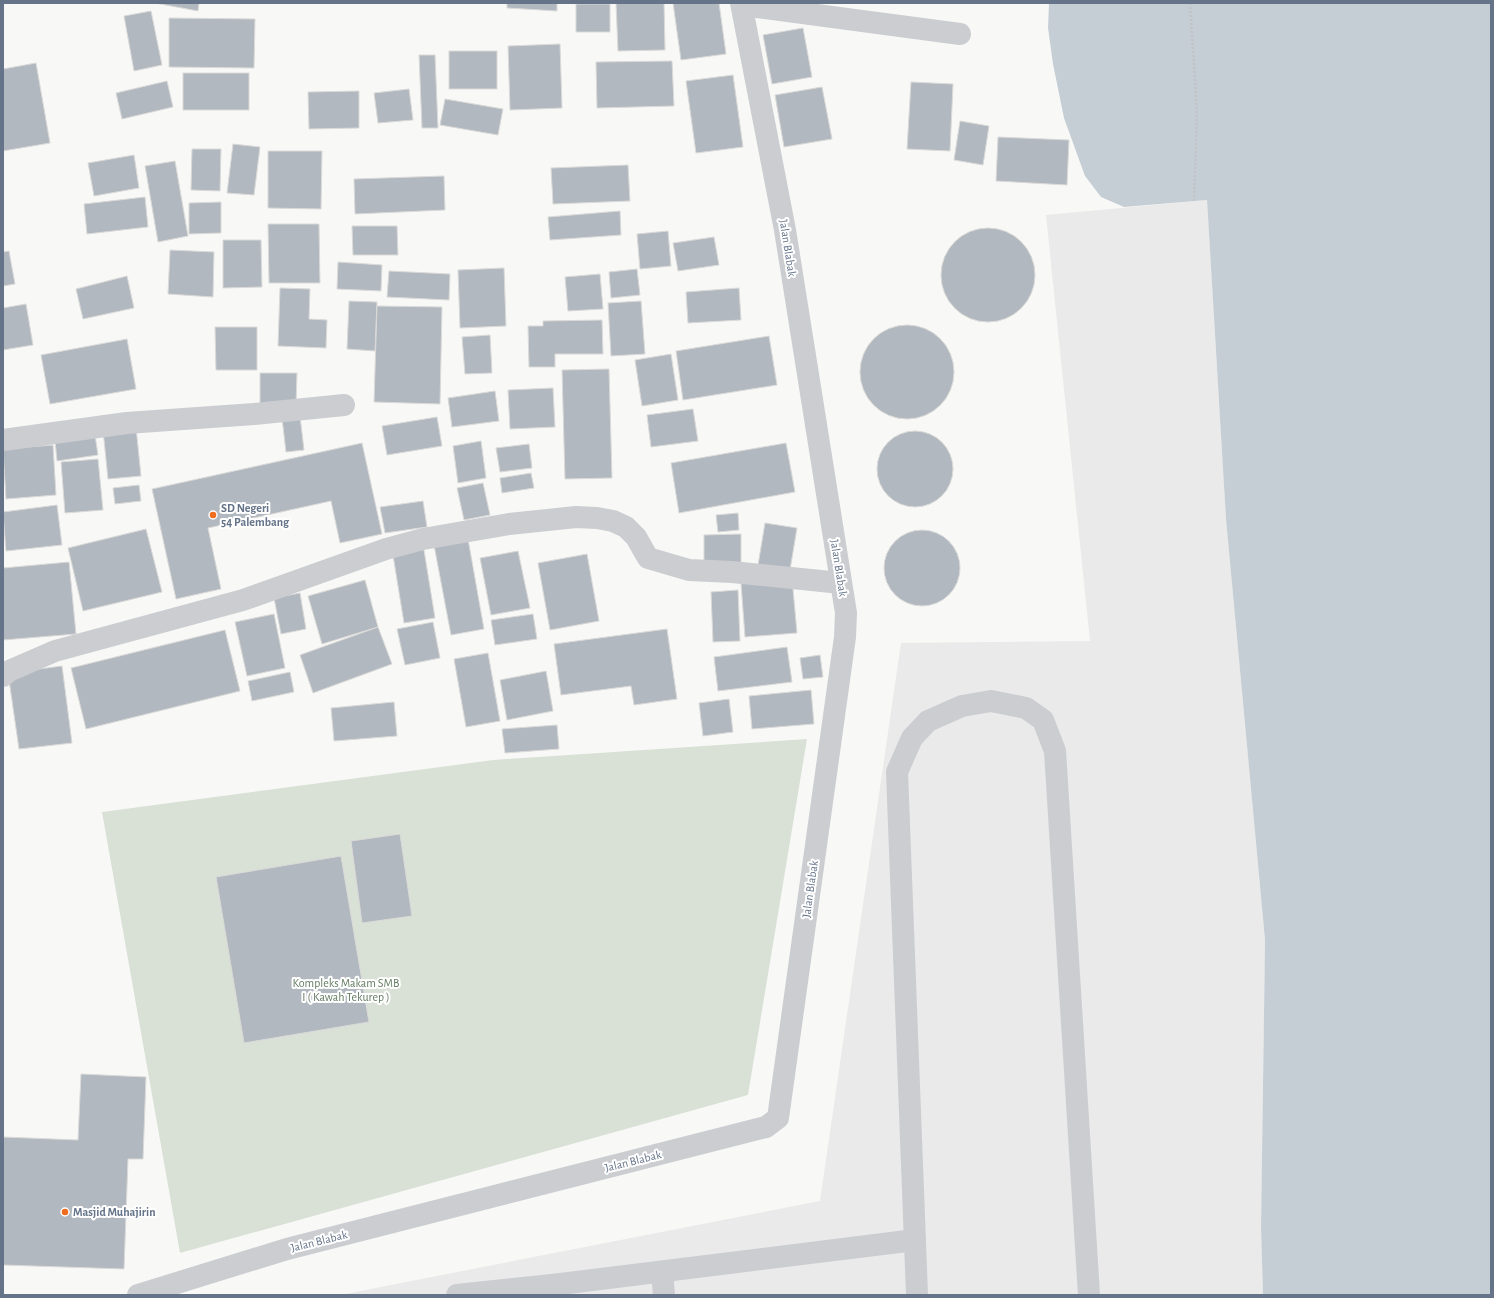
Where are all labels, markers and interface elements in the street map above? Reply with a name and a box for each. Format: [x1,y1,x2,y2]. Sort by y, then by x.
street label: Jalan Blabak [778,219,799,278]
place label: SD Negeri 54 Palembang [221,502,290,528]
marker: SD Negeri 54 Palembang [208,510,218,520]
street label: Jalan Blabak [829,539,850,598]
street label: Jalan Blabak [800,859,820,918]
park label: Kompleks Makam SMB I ( Kawah Tekurep ) [293,977,399,1003]
street label: Jalan Blabak [604,1148,663,1174]
place label: Masjid Muhajirin [73,1206,156,1219]
marker: Masjid Muhajirin [60,1207,70,1217]
street label: Jalan Blabak [290,1228,349,1254]

